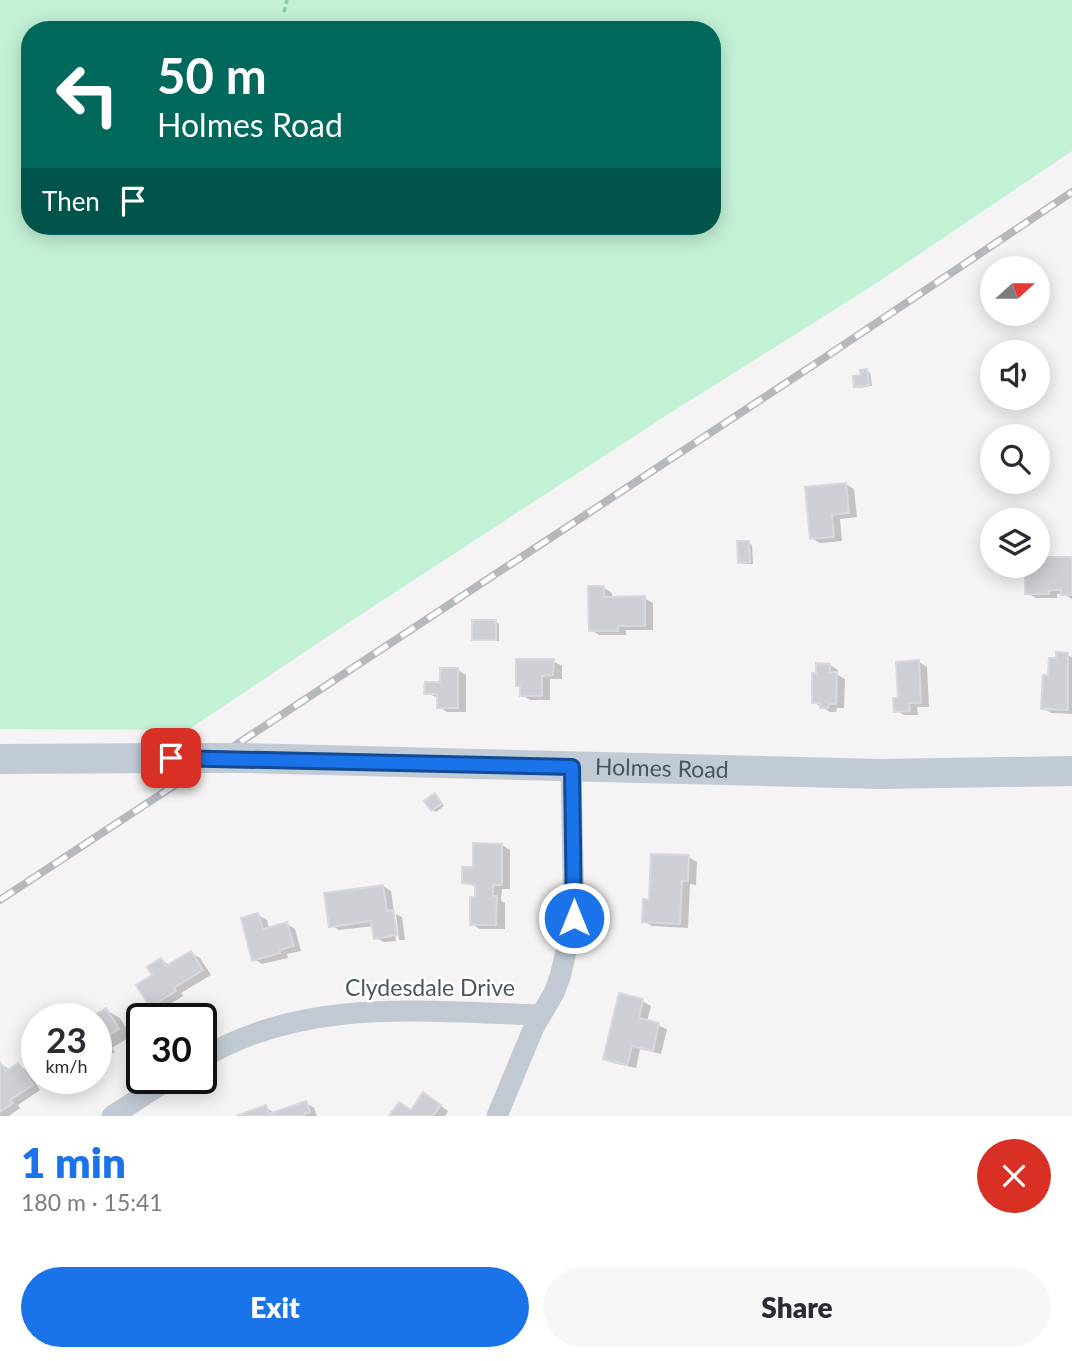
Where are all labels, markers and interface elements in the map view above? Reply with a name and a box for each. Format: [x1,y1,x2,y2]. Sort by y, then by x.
text: 50 m [157,46,267,104]
icon: left [42,49,133,140]
text: Holmes Road [157,105,343,144]
icon: arrive [114,182,152,220]
text: Then [42,185,100,217]
north arrow [980,256,1050,326]
map controls [980,256,1050,578]
button: sound [980,340,1050,410]
button: search [980,424,1050,494]
button: layers [980,508,1050,578]
pin [141,728,201,788]
icon: arrive [152,739,190,777]
street label: Holmes Road [595,752,729,783]
position arrow [537,881,611,955]
street label: Clydesdale Drive [345,973,515,1001]
speed limit sign: 30 [126,1003,217,1094]
text: 23 [46,1018,87,1060]
text: km/h [45,1055,88,1077]
text: 1 min [21,1137,126,1187]
button: close [977,1139,1051,1213]
text: 180 m · 15:41 [21,1188,163,1216]
button: Exit [21,1267,529,1347]
button: Share [543,1267,1051,1347]

